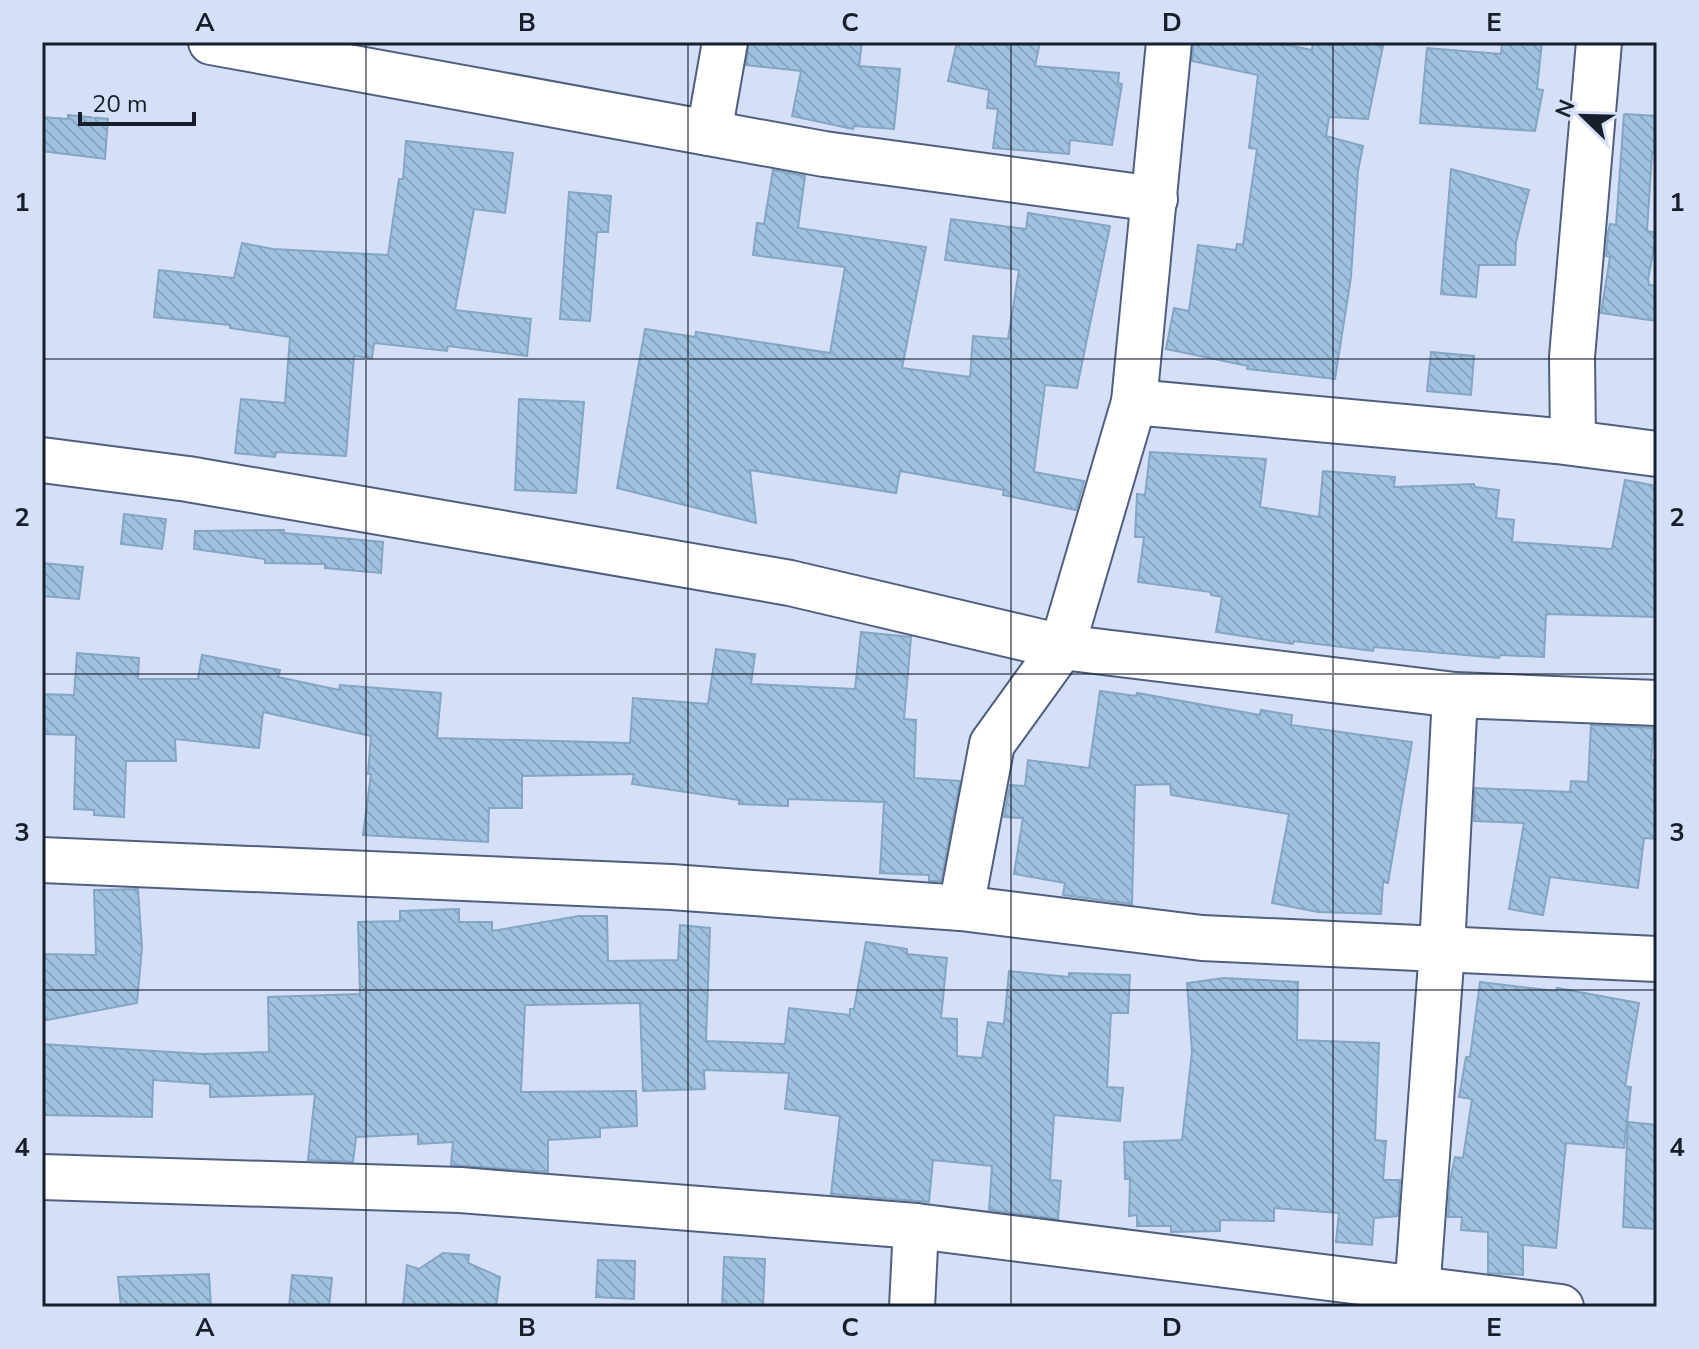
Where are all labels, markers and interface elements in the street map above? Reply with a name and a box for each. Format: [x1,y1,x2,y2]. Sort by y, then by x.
text: A [195,5,215,40]
text: B [518,5,536,40]
text: C [841,5,859,40]
text: D [1162,5,1182,40]
text: E [1486,5,1502,40]
scale bar [80,76,194,126]
north arrow [1543,76,1623,156]
text: 20 m [92,88,148,120]
text: N [1548,95,1583,122]
text: 1 [14,185,30,220]
text: 1 [1669,185,1685,220]
text: 2 [14,500,30,535]
text: 2 [1669,500,1685,535]
text: 3 [14,815,30,850]
text: 3 [1669,815,1685,850]
text: 4 [14,1130,30,1165]
text: 4 [1669,1130,1685,1165]
text: A [195,1310,215,1345]
text: B [518,1310,536,1345]
text: C [841,1310,859,1345]
text: D [1162,1310,1182,1345]
text: E [1486,1310,1502,1345]

